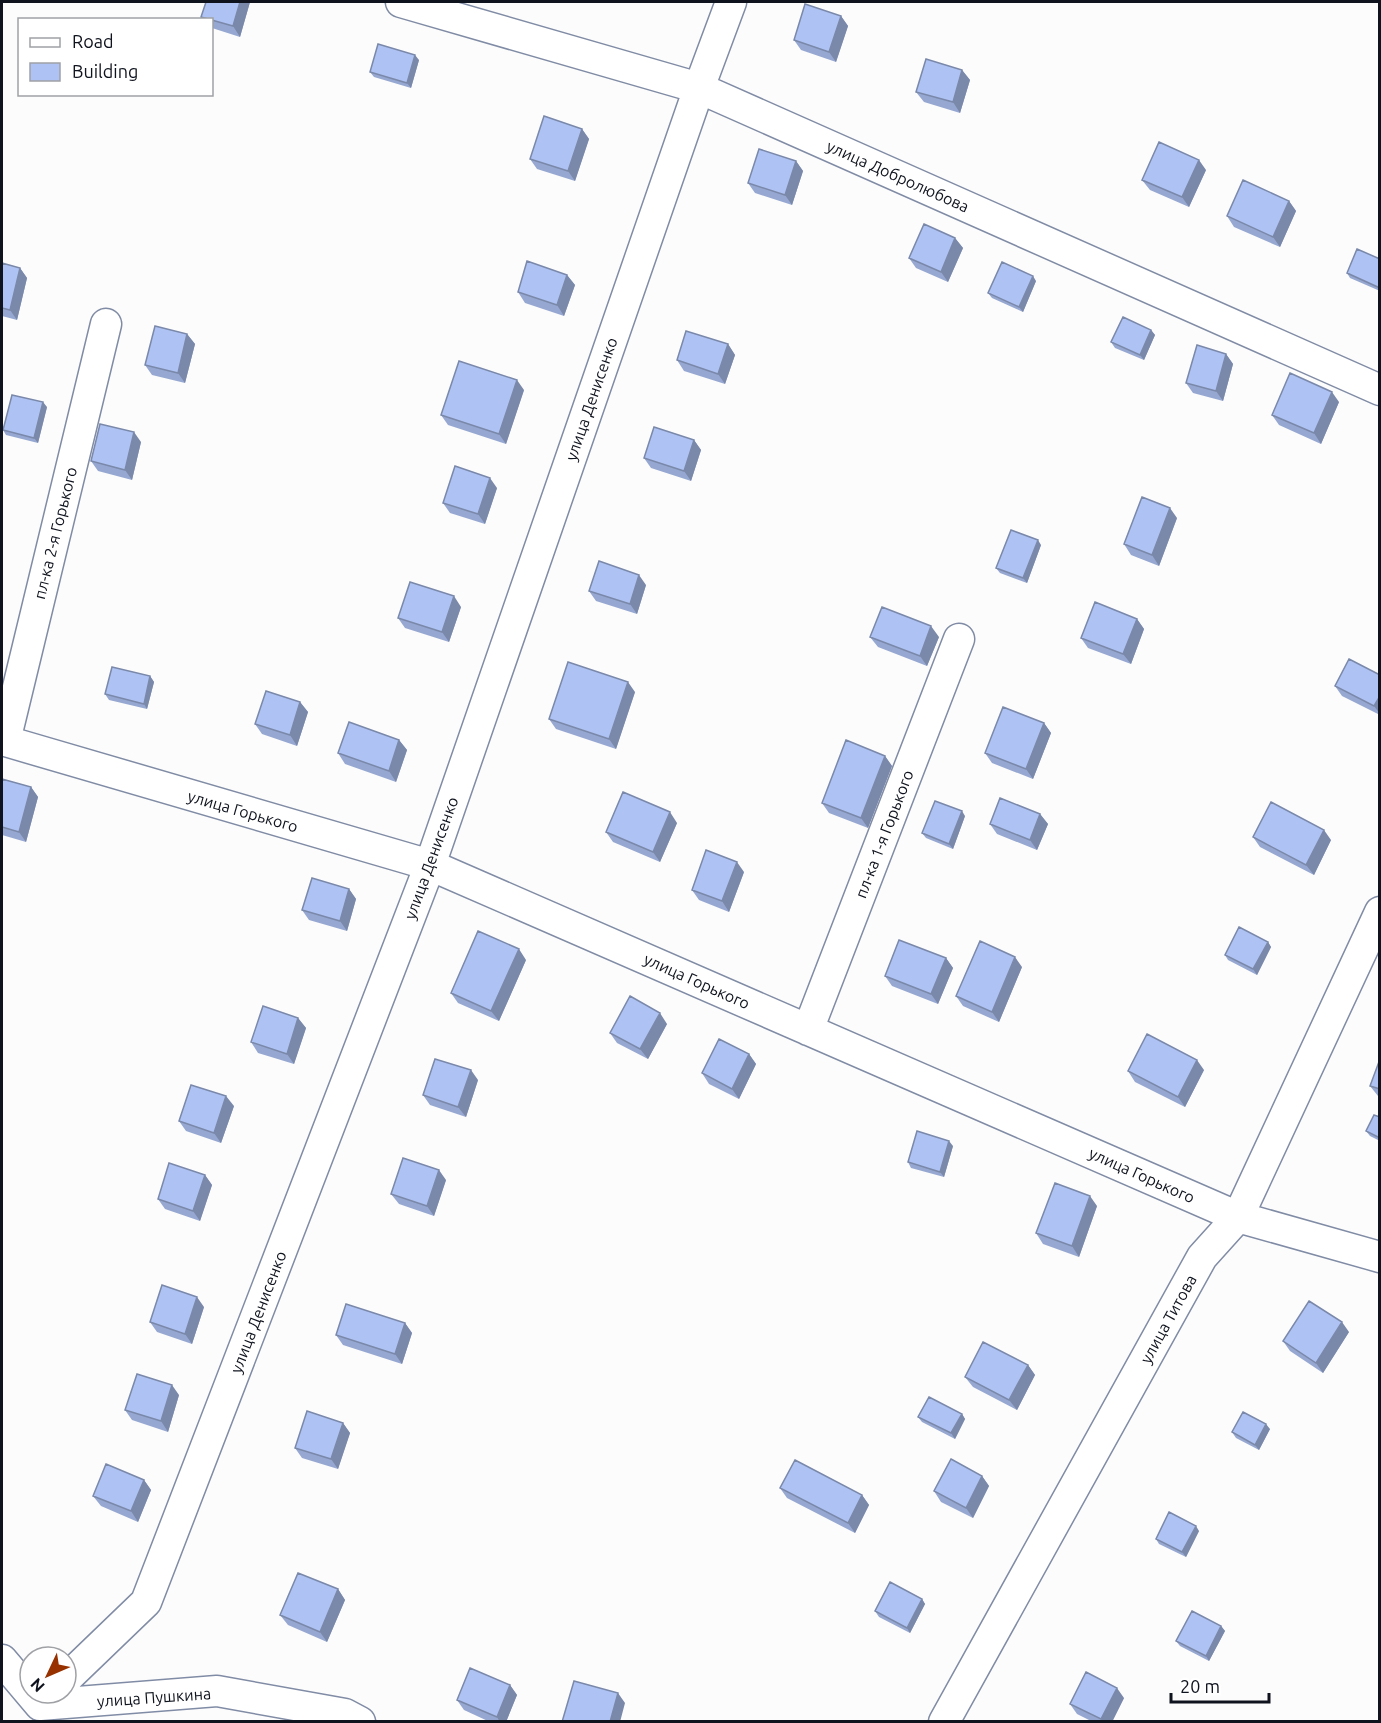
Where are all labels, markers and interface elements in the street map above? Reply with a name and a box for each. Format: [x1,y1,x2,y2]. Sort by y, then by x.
legend [18,18,213,96]
text: Road [72,31,114,51]
text: Building [72,61,138,81]
street label: улица Добролюбова [824,136,972,216]
street label: улица Денисенко [561,335,621,463]
street label: пл-ка 2-я Горького [30,465,80,601]
street label: пл-ка 1-я Горького [851,767,917,901]
street label: улица Горького [186,787,300,835]
street label: улица Денисенко [400,794,462,922]
street label: улица Горького [641,950,753,1012]
street label: улица Горького [1086,1144,1198,1206]
street label: улица Денисенко [226,1248,290,1376]
street label: улица Титова [1136,1272,1200,1366]
north arrow [18,1645,78,1705]
scale bar [1171,1666,1268,1704]
text: N [27,1675,48,1696]
text: 20 m [1180,1676,1220,1696]
street label: улица Пушкина [96,1684,212,1710]

